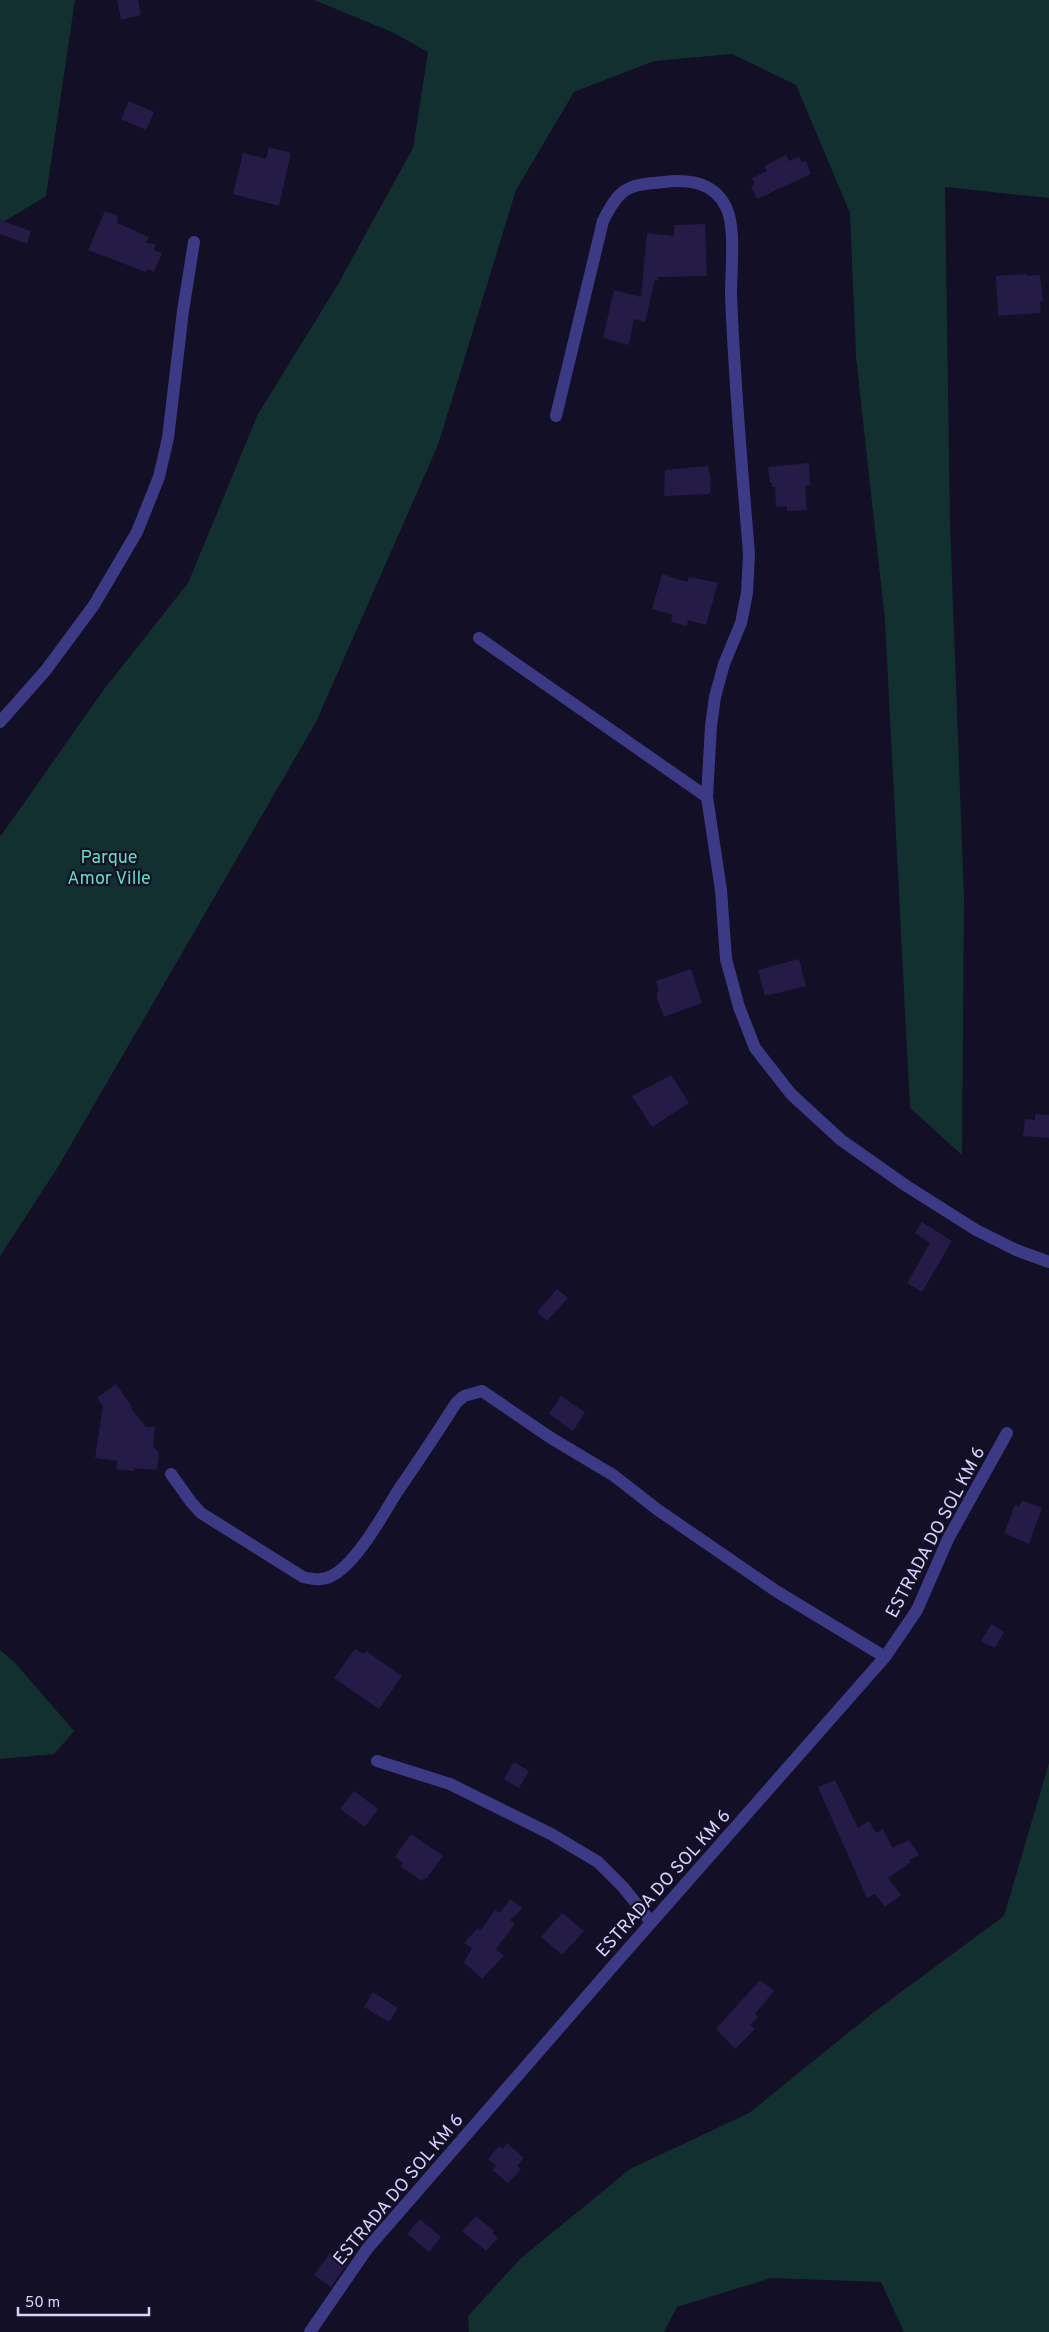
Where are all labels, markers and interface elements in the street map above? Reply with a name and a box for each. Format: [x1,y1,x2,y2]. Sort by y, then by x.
park label: Parque Amor Ville [67,847,151,891]
street label: ESTRADA DO SOL KM 6 [881,1443,991,1622]
street label: ESTRADA DO SOL KM 6 [592,1805,736,1963]
street label: ESTRADA DO SOL KM 6 [329,2110,469,2270]
scale bar [18,2284,149,2316]
text: 50 m [25,2294,60,2313]

